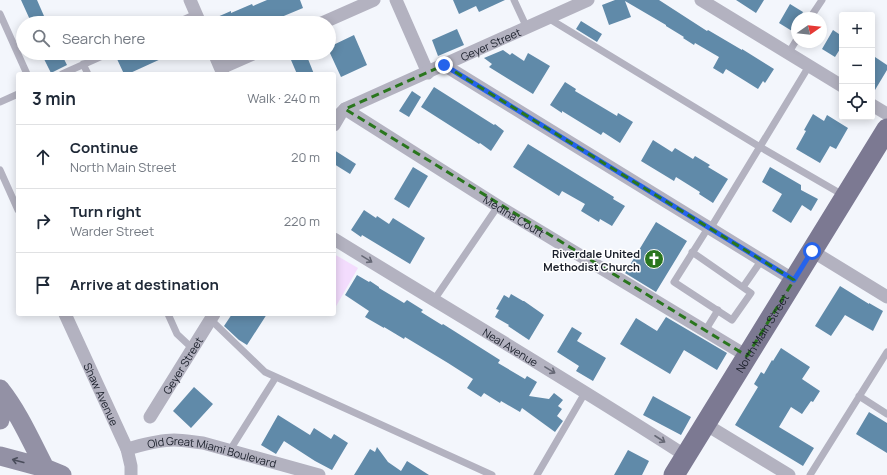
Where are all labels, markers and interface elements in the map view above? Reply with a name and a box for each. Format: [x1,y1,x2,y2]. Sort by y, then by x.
north arrow [791,12,827,48]
map controls [839,12,875,120]
button: + [839,12,875,48]
search box [16,16,336,60]
street label: Geyer Street [458,24,523,64]
icon: search [30,27,52,49]
text: Search here [62,28,145,49]
button: − [839,48,875,84]
route end [435,56,453,74]
button: locate [839,84,875,120]
text: 3 min [32,87,76,110]
text: Walk · 240 m [247,89,320,107]
text: Continue [70,137,138,158]
icon: ahead [32,146,54,168]
text: 20 m [291,148,320,166]
text: North Main Street [70,158,177,176]
street label: Medina Court [481,191,548,240]
text: Turn right [70,201,141,222]
icon: right [32,210,54,232]
text: 220 m [284,212,320,230]
text: Warder Street [70,222,154,240]
route start [803,242,821,260]
place label: Riverdale United Methodist Church [543,246,640,274]
church icon: Riverdale United Methodist Church [643,248,665,270]
one-way arrow [361,256,373,264]
icon: arrive [32,274,54,296]
text: Arrive at destination [70,274,219,295]
street label: North Main Street [732,290,792,375]
street label: Neal Avenue [480,324,542,370]
street label: Geyer Street [159,334,206,397]
street label: Shaw Avenue [81,360,123,428]
one-way arrow [544,367,556,375]
street label: Old Great Miami Boulevard [145,432,278,470]
one-way arrow [655,435,666,443]
one-way arrow [12,457,25,464]

